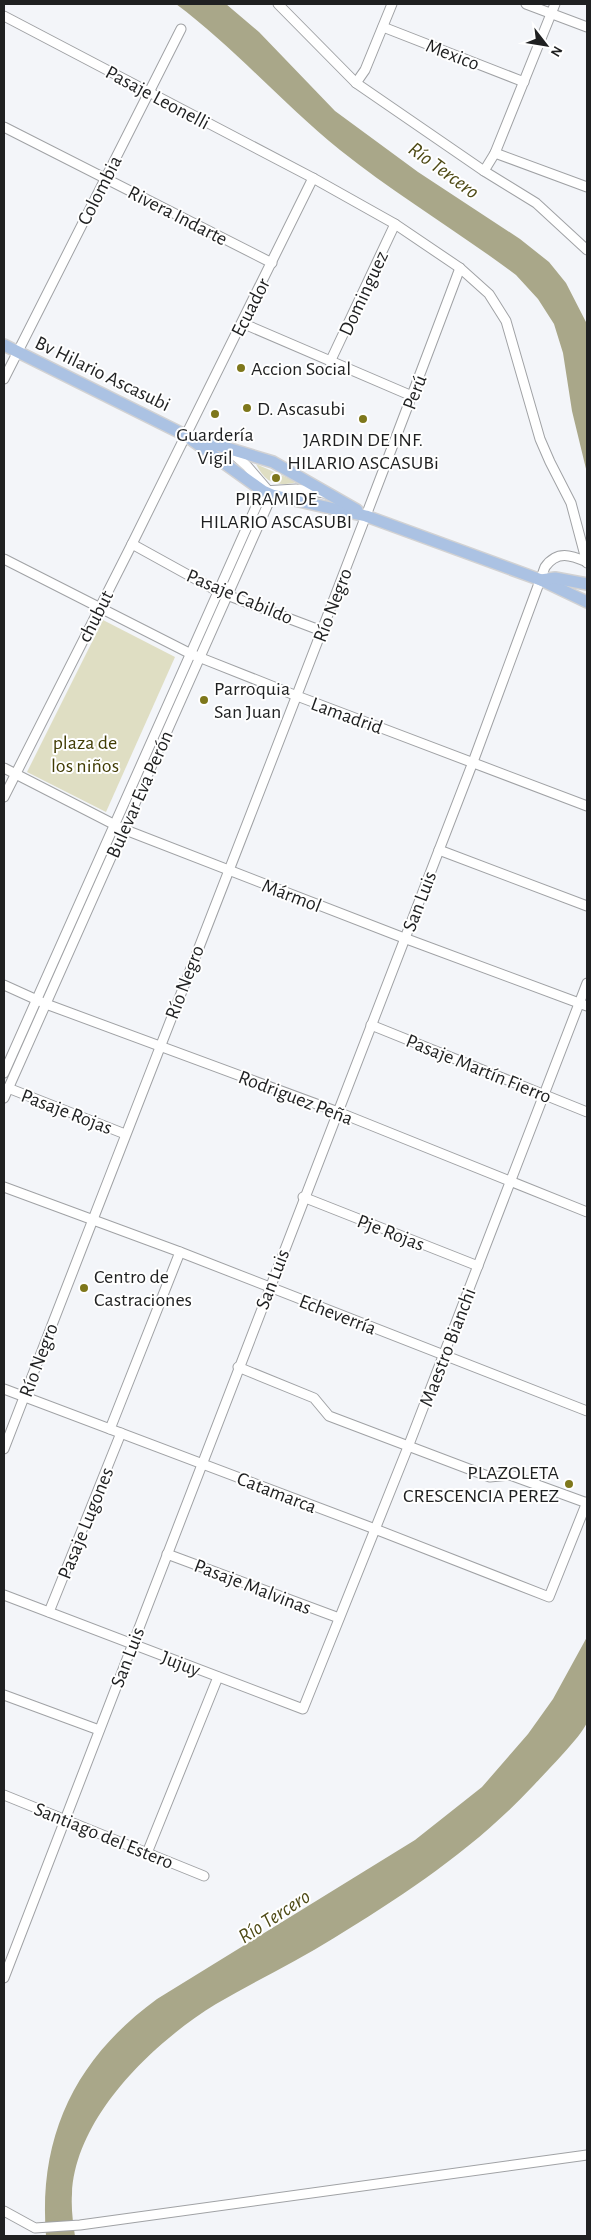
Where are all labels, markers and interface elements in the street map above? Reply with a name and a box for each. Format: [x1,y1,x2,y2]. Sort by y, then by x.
north arrow [521,20,571,70]
street label: Mexico [423,36,482,74]
text: N [548,43,565,59]
street label: Pasaje Leonelli [102,62,213,134]
water label: Río Tercero [405,138,483,203]
street label: Colombia [74,153,126,228]
street label: Rivera Indarte [125,182,231,249]
street label: Dominguez [336,248,392,339]
street label: Ecuador [228,275,274,340]
street label: Bv Hilario Ascasubi [32,333,173,415]
place label: Accion Social [251,359,351,379]
marker: Accion Social [235,362,247,374]
street label: Perú [399,372,431,412]
place label: D. Ascasubi [257,399,345,419]
marker: D. Ascasubi [241,402,253,414]
marker: Guardería Vigil [209,408,221,420]
marker: JARDIN DE INF. HILARIO ASCASUBi [357,413,369,425]
place label: Guardería Vigil [176,425,254,468]
place label: JARDIN DE INF. HILARIO ASCASUBi [287,430,439,473]
marker: PIRAMIDE HILARIO ASCASUBI [270,472,282,484]
place label: PIRAMIDE HILARIO ASCASUBI [200,489,352,532]
street label: Pasaje Cabildo [183,566,296,628]
street label: Río Negro [310,566,356,645]
street label: chubut [74,587,118,646]
place label: Parroquia San Juan [214,679,290,722]
marker: Parroquia San Juan [198,694,210,706]
street label: Lamadrid [308,694,385,738]
street label: Bulevar Eva Perón [103,728,177,861]
park label: plaza de los niños [51,733,119,776]
street label: San Luis [399,869,440,934]
street label: Mármol [259,876,324,916]
street label: Río Negro [162,943,208,1022]
street label: Pasaje Martín Fierro [403,1031,554,1107]
street label: Rodriguez Peña [236,1067,356,1129]
street label: Pasaje Rojas [18,1085,115,1138]
street label: Pje Rojas [354,1211,427,1255]
street label: San Luis [252,1247,293,1312]
place label: Centro de Castraciones [94,1267,192,1310]
marker: Centro de Castraciones [78,1282,90,1294]
street label: Maestro Bianchi [416,1285,480,1409]
street label: Echeverría [296,1291,379,1339]
street label: Río Negro [16,1321,62,1400]
place label: PLAZOLETA CRESCENCIA PEREZ [403,1463,559,1506]
street label: Pasaje Lugones [54,1465,117,1582]
street label: Catamarca [234,1469,319,1517]
marker: PLAZOLETA CRESCENCIA PEREZ [563,1478,575,1490]
street label: Pasaje Malvinas [191,1555,314,1618]
street label: San Luis [107,1625,148,1690]
street label: Jujuy [158,1647,203,1681]
street label: Santiago del Estero [31,1799,176,1873]
water label: Río Tercero [235,1886,314,1947]

